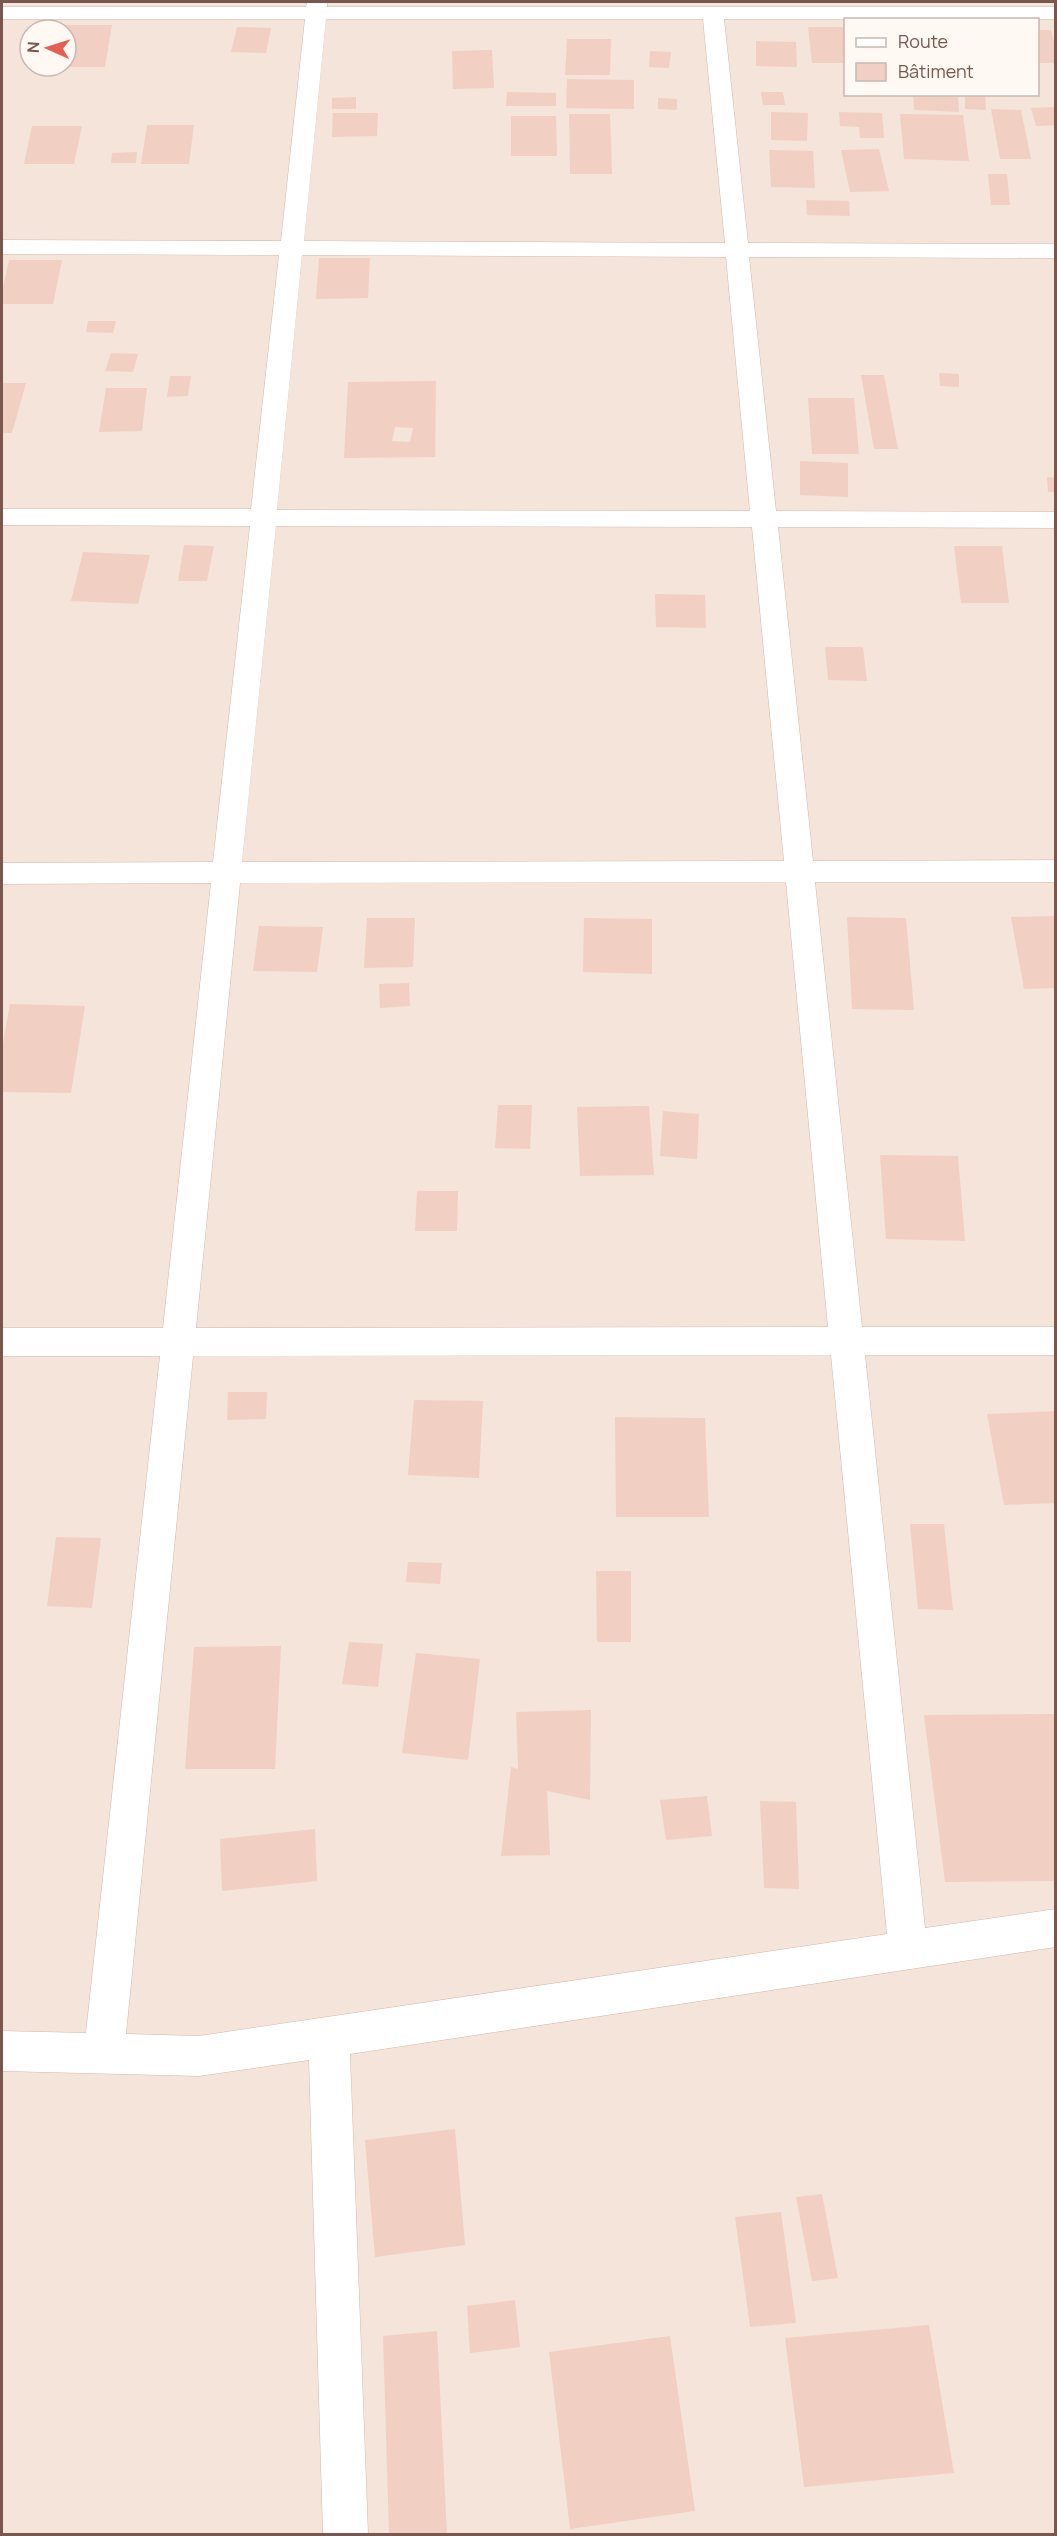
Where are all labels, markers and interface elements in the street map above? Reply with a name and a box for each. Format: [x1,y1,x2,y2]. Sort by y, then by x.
north arrow [18,18,78,78]
legend [844,18,1039,96]
text: Route [898,29,948,53]
text: N [22,41,44,54]
text: Bâtiment [898,59,974,83]

